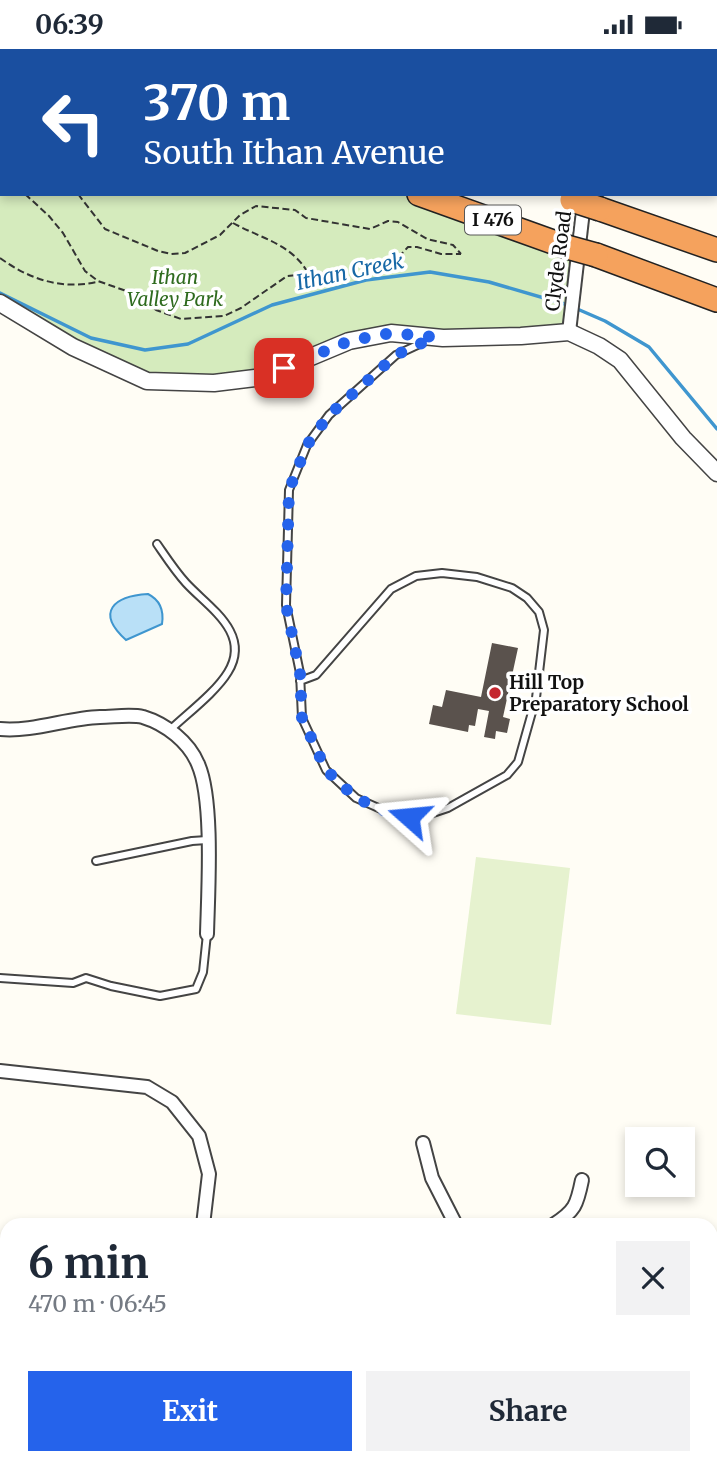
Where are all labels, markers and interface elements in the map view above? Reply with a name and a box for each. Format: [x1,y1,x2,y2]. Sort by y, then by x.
text: 06:39 [35,8,104,41]
text: 370 m [143,72,290,133]
icon: left [28,77,119,168]
text: South Ithan Avenue [143,133,444,173]
road number: I 476 [465,205,521,235]
street label: Clyde Road [540,209,576,313]
water label: Ithan Creek [294,247,407,296]
park label: Ithan Valley Park [127,265,224,311]
pin [254,338,314,398]
icon: arrive [265,349,303,387]
place label: Hill Top Preparatory School [509,670,689,716]
marker: Hill Top Preparatory School [487,685,503,701]
position arrow [372,780,446,854]
map controls [625,1127,695,1197]
button: search [625,1127,695,1197]
text: 6 min [28,1237,149,1289]
button: close [616,1241,690,1315]
text: 470 m · 06:45 [28,1289,167,1318]
button: Exit [28,1371,352,1451]
button: Share [366,1371,690,1451]

